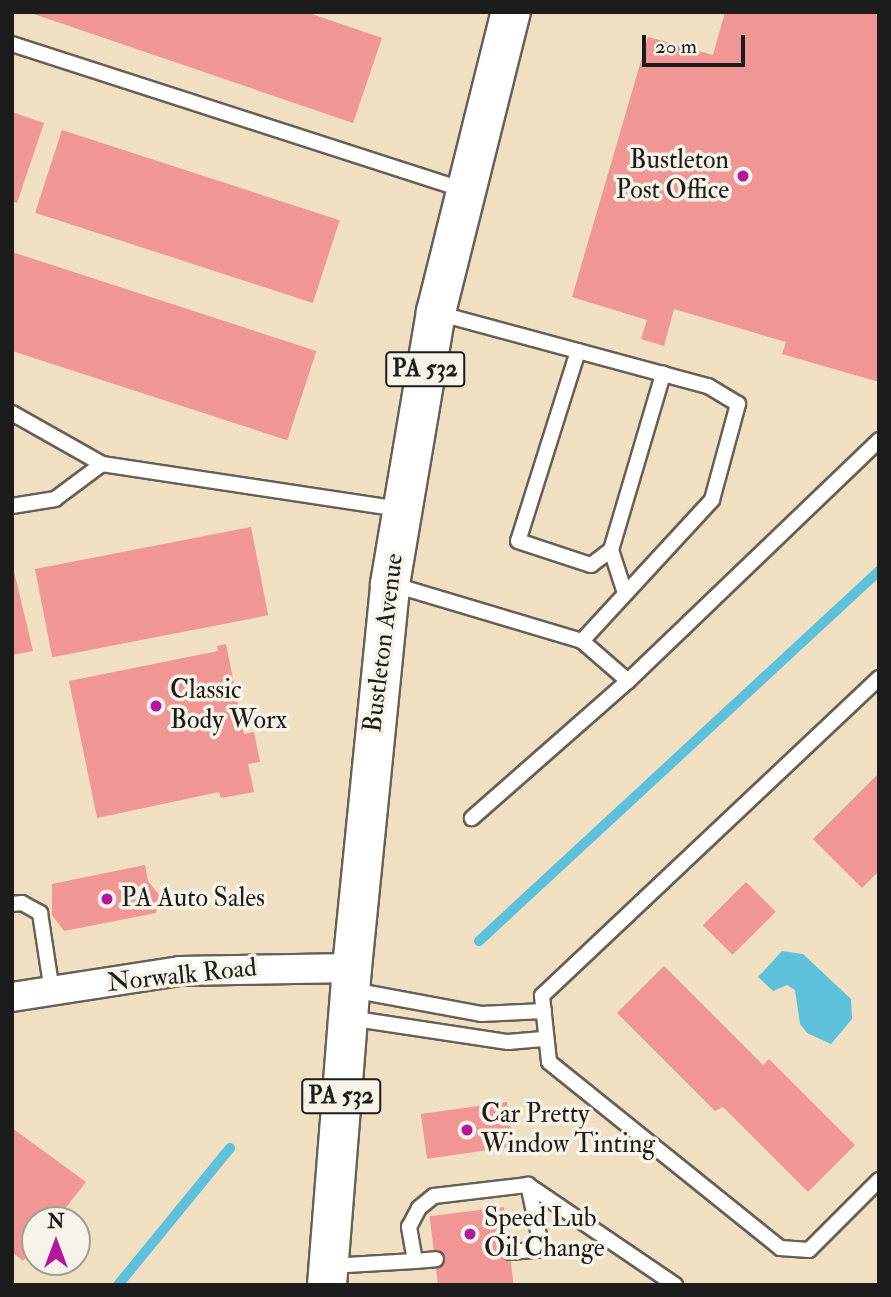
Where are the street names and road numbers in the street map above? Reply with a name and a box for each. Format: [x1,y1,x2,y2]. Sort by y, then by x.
road number: PA 532 [385,348,465,390]
street label: Bustleton Avenue [358,552,410,734]
street label: Norwalk Road [106,953,258,999]
road number: PA 532 [301,1076,381,1116]

